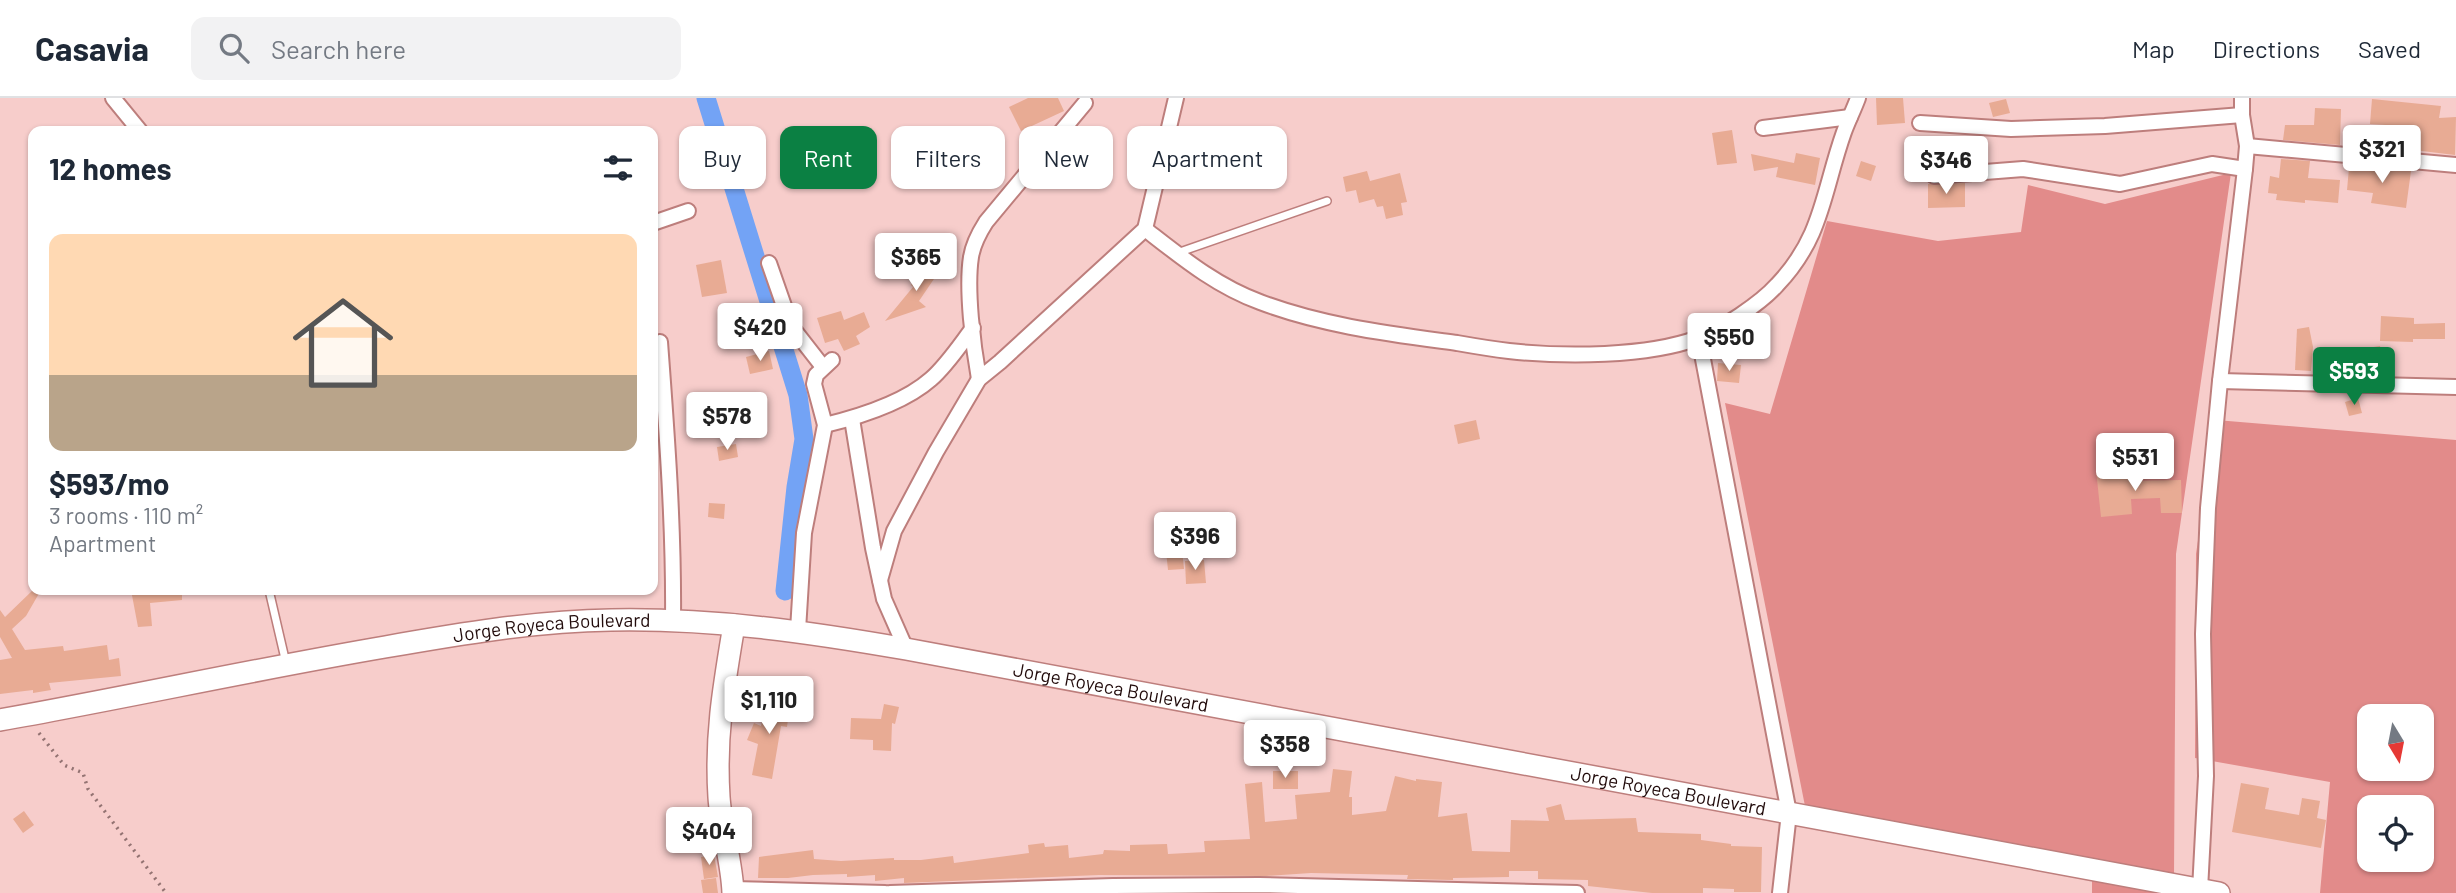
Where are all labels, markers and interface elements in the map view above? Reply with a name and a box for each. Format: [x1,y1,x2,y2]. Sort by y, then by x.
search box [191,17,681,80]
text: Casavia [35,28,149,68]
icon: search [215,29,253,67]
text: Search here [271,33,406,64]
text: Map [2132,34,2175,63]
text: Directions [2213,34,2320,63]
text: Saved [2358,34,2421,63]
chip: Buy [679,126,766,189]
chip: Rent [780,126,877,189]
chip: Filters [891,126,1005,189]
chip: New [1019,126,1113,189]
chip: Apartment [1127,126,1287,189]
pin: $321 [2341,126,2423,185]
text: $321 [2359,134,2405,162]
pin: $346 [1905,136,1987,196]
text: $346 [1920,145,1972,173]
icon: filters [599,149,637,187]
text: 12 homes [49,150,172,186]
pin: $365 [875,234,957,293]
text: $365 [891,242,941,270]
icon: home [280,280,406,406]
pin: $420 [719,303,801,363]
text: $420 [733,312,787,340]
pin: $550 [1688,314,1770,373]
text: $550 [1703,322,1755,350]
pin: $593 [2313,348,2395,407]
text: $593 [2329,356,2379,384]
pin: $578 [686,392,768,452]
text: $578 [702,401,752,429]
pin: $531 [2094,434,2176,493]
text: $531 [2112,442,2158,470]
text: $593/mo [49,465,169,501]
text: 3 rooms · 110 m² [49,501,203,529]
pin: $396 [1154,512,1236,572]
text: $396 [1170,521,1220,549]
text: Apartment [49,529,156,557]
street label: Jorge Royeca Boulevard [451,608,651,646]
street label: Jorge Royeca Boulevard [1011,657,1211,716]
pin: $1,110 [712,676,826,736]
text: $1,110 [741,685,797,713]
north arrow [2357,704,2434,780]
map controls [2357,704,2434,872]
pin: $358 [1244,720,1326,780]
text: $358 [1260,729,1310,757]
street label: Jorge Royeca Boulevard [1569,761,1768,820]
button: locate [2357,795,2434,872]
pin: $404 [668,808,750,867]
text: $404 [682,816,736,844]

